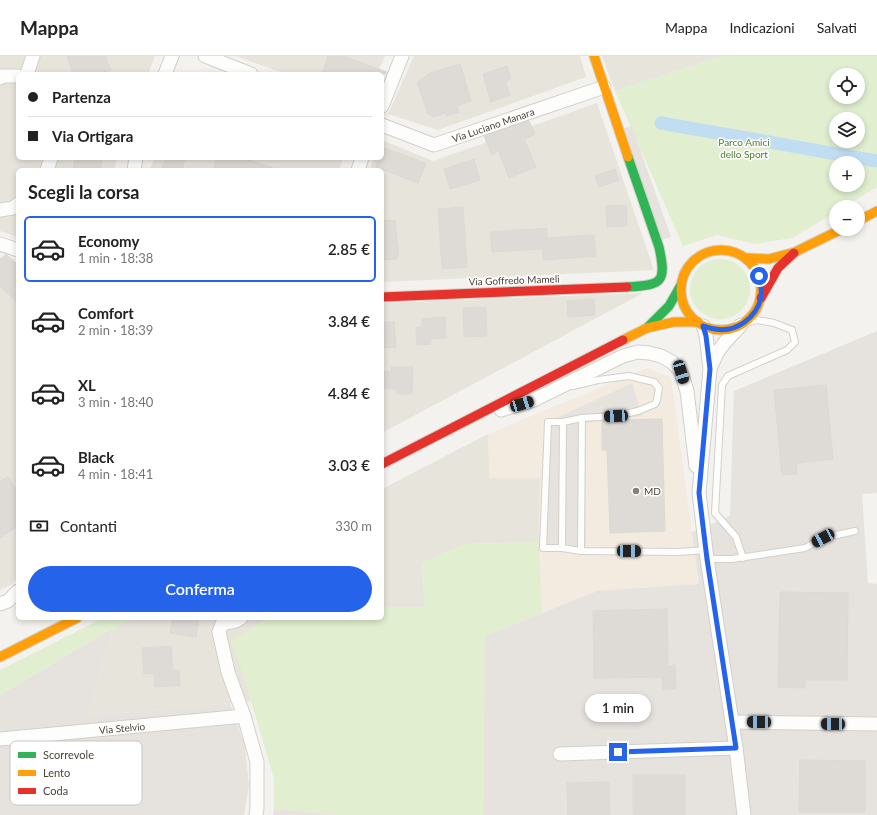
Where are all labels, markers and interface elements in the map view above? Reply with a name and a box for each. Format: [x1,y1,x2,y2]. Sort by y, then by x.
text: Mappa [20,16,79,39]
text: Mappa [665,19,707,36]
text: Indicazioni [729,19,795,36]
text: Salvati [817,19,857,36]
map controls [829,68,865,236]
button: locate [829,68,865,104]
text: Partenza [52,88,111,106]
street label: Via Luciano Manara [450,105,536,145]
button: layers [829,112,865,148]
text: Via Ortigara [52,127,133,145]
park label: Parco Amici dello Sport [718,136,770,160]
button: + [829,156,865,192]
text: Scegli la corsa [28,181,139,203]
button: − [829,200,865,236]
icon: car [30,231,66,267]
text: Economy [78,232,139,250]
text: 2.85 € [328,240,370,258]
text: 1 min · 18:38 [78,250,153,266]
route start [750,267,768,285]
street label: Via Goffredo Mameli [468,272,560,288]
icon: car [30,303,66,339]
text: Comfort [78,304,134,322]
text: 3.84 € [328,312,370,330]
text: 2 min · 18:39 [78,322,153,338]
car [672,359,690,385]
icon: car [30,375,66,411]
text: XL [78,376,96,394]
text: 4.84 € [328,384,370,402]
text: 3 min · 18:40 [78,394,153,410]
car [509,395,535,413]
car [604,409,628,423]
icon: car [30,447,66,483]
text: Black [78,448,114,466]
text: 3.03 € [328,456,370,474]
text: 4 min · 18:41 [78,466,153,482]
place label: MD [644,485,661,497]
marker: MD [631,486,641,496]
icon: cash [28,515,50,537]
text: Contanti [60,517,117,535]
text: 330 m [335,518,372,534]
car [810,527,836,549]
car [617,545,641,557]
button: Conferma [28,566,372,612]
callout: 1 min [585,694,651,722]
text: 1 min [602,700,634,716]
car [747,716,771,728]
car [821,718,845,730]
street label: Via Stelvio [98,720,146,736]
legend [10,741,142,805]
route end [609,743,627,761]
text: Scorrevole [43,748,94,761]
text: Lento [43,766,70,779]
text: Coda [43,784,68,797]

